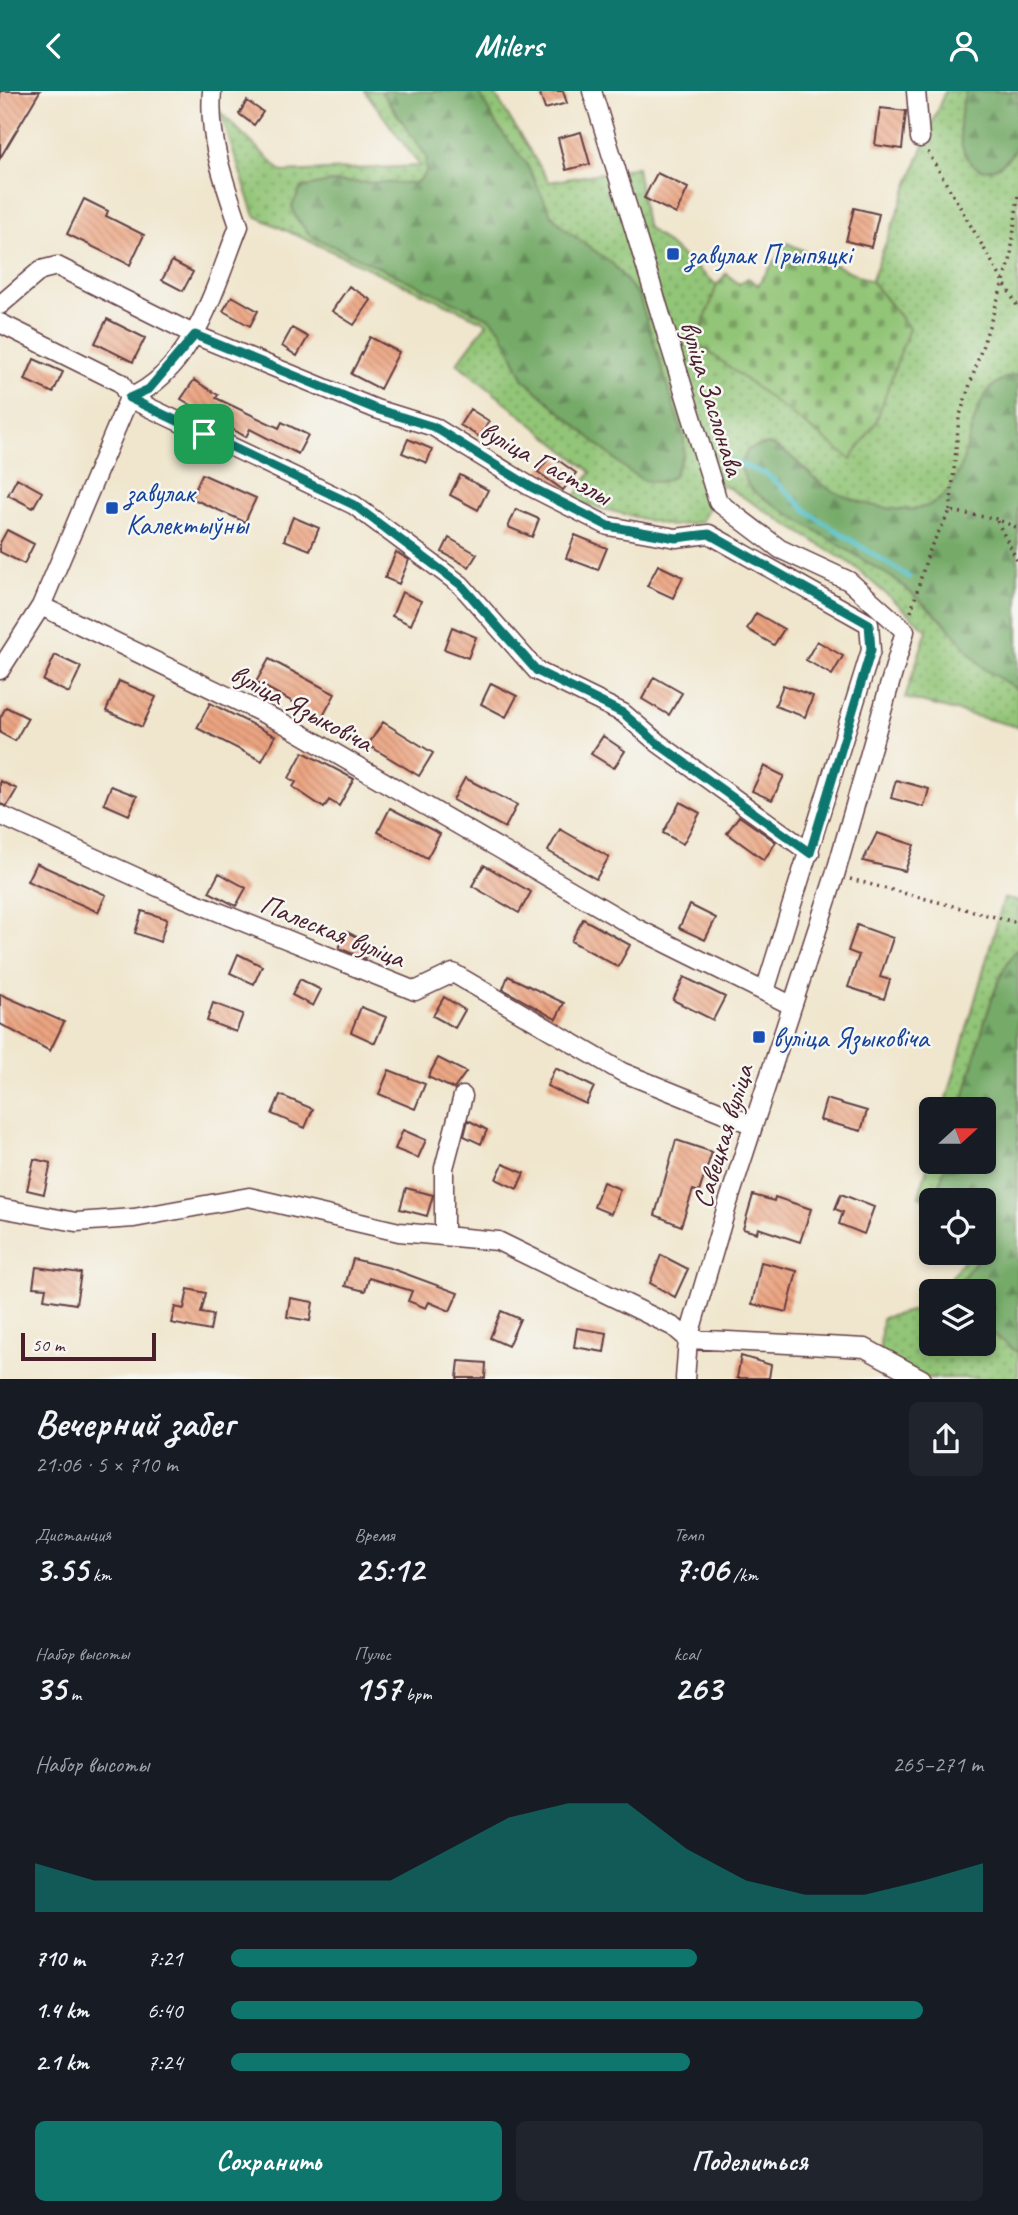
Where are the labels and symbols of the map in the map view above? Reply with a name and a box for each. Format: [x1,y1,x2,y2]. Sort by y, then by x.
place label: завулак Прыпяцкі [683,237,855,273]
marker: завулак Прыпяцкі [665,246,681,262]
street label: вуліца Заслонава [672,316,753,482]
pin [174,404,234,464]
street label: вуліца Гастэлы [474,412,620,514]
place label: завулак Калектыўны [122,475,250,542]
marker: завулак Калектыўны [104,500,120,516]
street label: вуліца Языковіча [225,655,380,760]
street label: Палеская вуліца [255,886,412,976]
place label: вуліца Языковіча [773,1020,930,1055]
marker: вуліца Языковіча [751,1029,767,1045]
street label: Савецкая вуліца [684,1059,761,1212]
north arrow [919,1097,996,1174]
scale bar [21,1329,156,1361]

